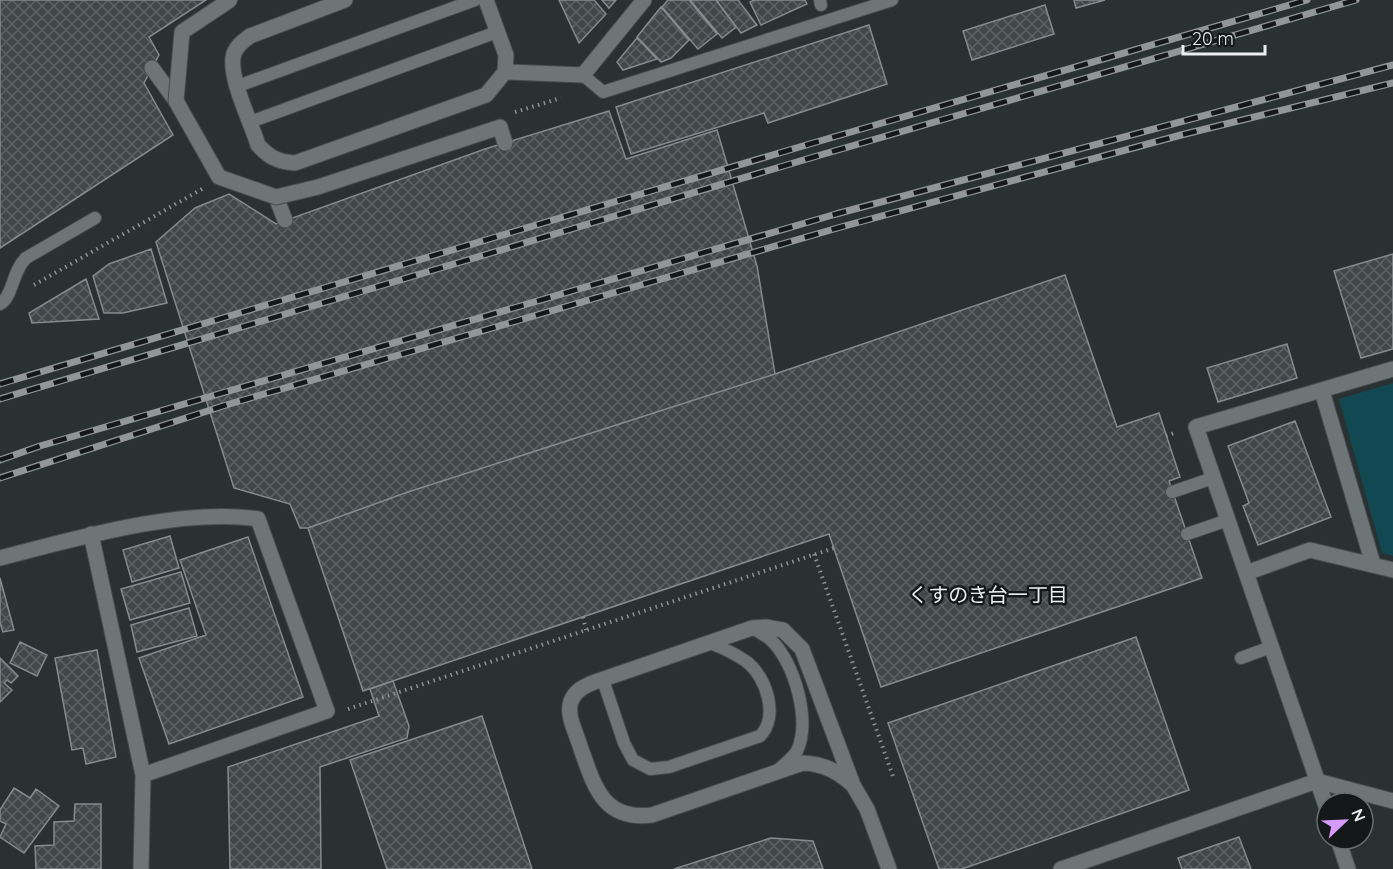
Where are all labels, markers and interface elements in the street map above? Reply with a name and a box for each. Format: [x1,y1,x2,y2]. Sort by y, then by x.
scale bar [1183,18,1266,56]
text: 20 m [1192,27,1234,50]
district label: くすのき台一丁目 [908,582,1068,607]
north arrow [1315,791,1375,851]
text: N [1347,806,1370,824]

